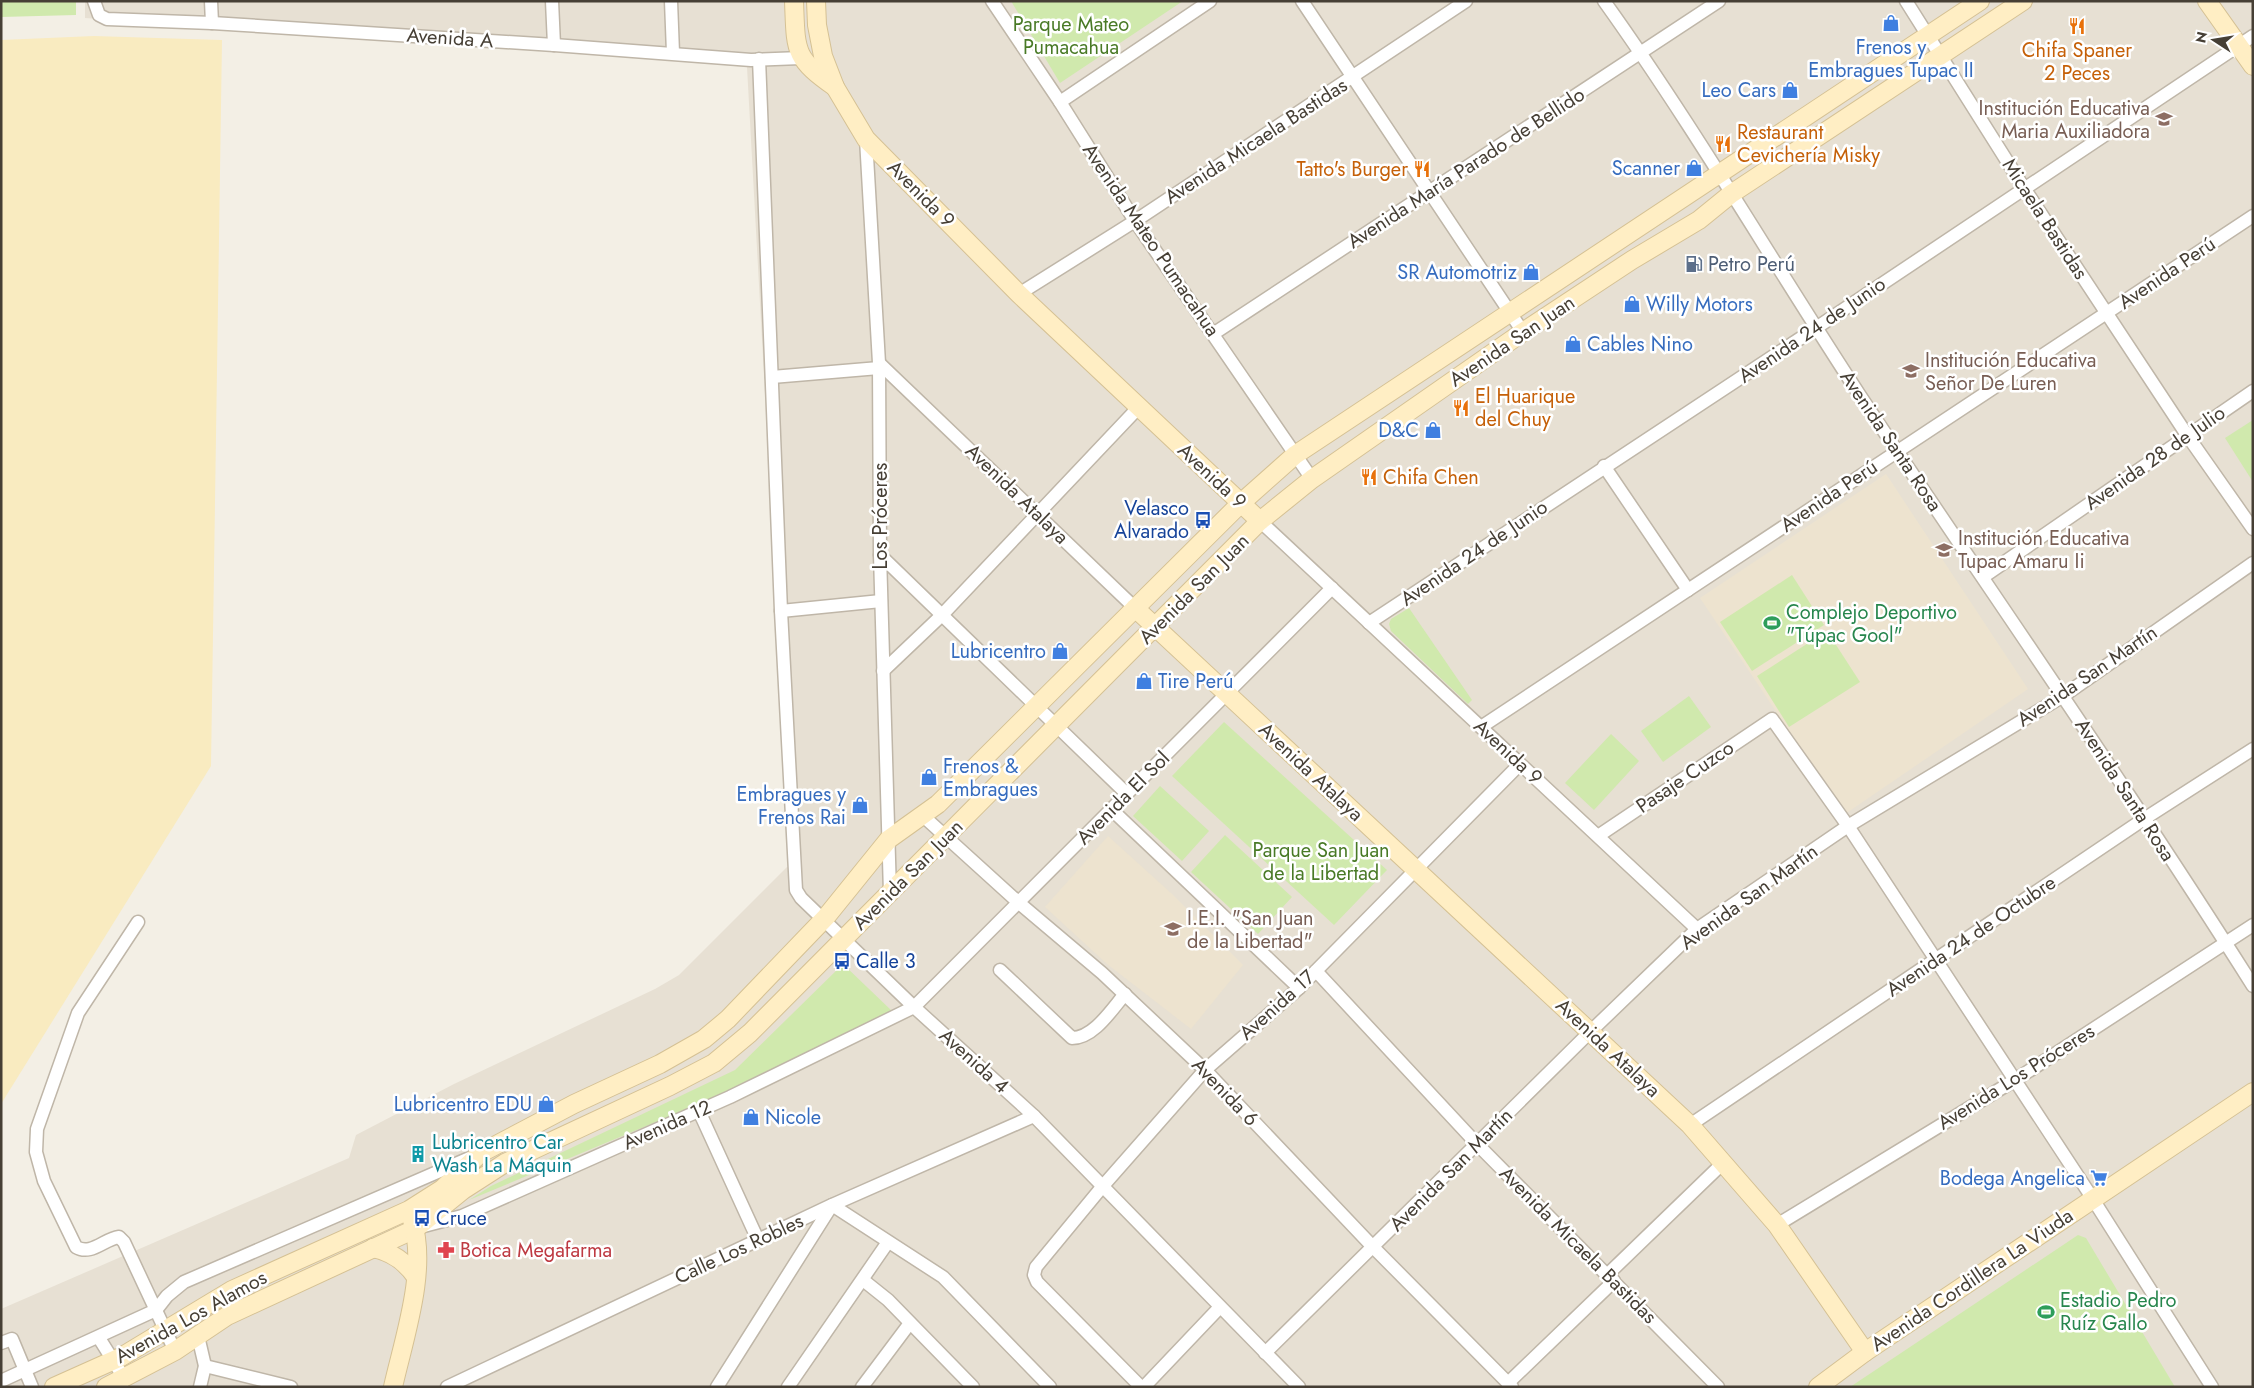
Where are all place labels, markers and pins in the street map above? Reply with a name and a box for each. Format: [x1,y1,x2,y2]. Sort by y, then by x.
shop icon: Frenos y Embragues Tupac II [1881,13,1901,33]
restaurant icon: Chifa Spaner 2 Peces [2067,16,2087,36]
place label: Frenos y Embragues Tupac II [1808,33,1974,85]
place label: Chifa Spaner 2 Peces [2022,36,2132,88]
place label: Leo Cars [1702,76,1776,105]
shop icon: Leo Cars [1780,80,1800,100]
place label: Institución Educativa Maria Auxiliadora [1979,94,2150,146]
school or university icon: Institución Educativa Maria Auxiliadora [2154,109,2174,129]
place label: Restaurant Cevichería Misky [1737,118,1880,170]
restaurant icon: Restaurant Cevichería Misky [1713,134,1733,154]
place label: Scanner [1612,154,1680,183]
place label: Tatto's Burger [1297,155,1408,184]
shop icon: Scanner [1684,158,1704,178]
restaurant icon: Tatto's Burger [1412,159,1432,179]
place label: Petro Perú [1708,250,1795,279]
fuel station icon: Petro Perú [1684,254,1704,274]
place label: SR Automotriz [1397,258,1517,287]
shop icon: SR Automotriz [1521,262,1541,282]
place label: Willy Motors [1646,290,1753,319]
shop icon: Willy Motors [1622,294,1642,314]
place label: Cables Nino [1587,330,1693,359]
shop icon: Cables Nino [1563,334,1583,354]
place label: Institución Educativa Señor De Luren [1925,346,2096,398]
school or university icon: Institución Educativa Señor De Luren [1901,361,1921,381]
place label: El Huarique del Chuy [1475,382,1575,434]
restaurant icon: El Huarique del Chuy [1451,398,1471,418]
place label: D&C [1378,416,1419,445]
shop icon: D&C [1423,420,1443,440]
place label: Chifa Chen [1383,463,1479,492]
restaurant icon: Chifa Chen [1359,467,1379,487]
place label: Velasco Alvarado [1114,494,1189,546]
bus stop icon: Velasco Alvarado [1193,510,1213,530]
place label: Institución Educativa Tupac Amaru Ii [1958,524,2129,576]
school or university icon: Institución Educativa Tupac Amaru Ii [1934,540,1954,560]
place label: Complejo Deportivo "Túpac Gool" [1786,598,1957,650]
sports icon: Complejo Deportivo "Túpac Gool" [1762,613,1782,633]
place label: Lubricentro [951,637,1046,666]
shop icon: Lubricentro [1050,641,1070,661]
place label: Tire Perú [1158,667,1233,696]
shop icon: Tire Perú [1134,671,1154,691]
place label: Frenos & Embragues [943,752,1038,804]
shop icon: Frenos & Embragues [919,767,939,787]
place label: Embragues y Frenos Rai [736,780,846,832]
shop icon: Embragues y Frenos Rai [850,795,870,815]
place label: I.E.I. "San Juan de la Libertad" [1187,904,1314,956]
school or university icon: I.E.I. "San Juan de la Libertad" [1163,919,1183,939]
place label: Calle 3 [856,947,916,976]
bus stop icon: Calle 3 [832,951,852,971]
place label: Lubricentro EDU [394,1090,532,1119]
shop icon: Lubricentro EDU [536,1094,556,1114]
place label: Nicole [765,1103,821,1132]
shop icon: Nicole [741,1107,761,1127]
place label: Lubricentro Car Wash La Máquin [432,1128,572,1180]
building icon: Lubricentro Car Wash La Máquin [408,1144,428,1164]
place label: Bodega Angelica [1940,1164,2085,1193]
supermarket icon: Bodega Angelica [2089,1168,2109,1188]
place label: Cruce [436,1204,487,1233]
bus stop icon: Cruce [412,1208,432,1228]
place label: Botica Megafarma [460,1236,612,1265]
pharmacy icon: Botica Megafarma [436,1240,456,1260]
place label: Estadio Pedro Ruíz Gallo [2060,1286,2177,1338]
sports icon: Estadio Pedro Ruíz Gallo [2036,1302,2056,1322]

